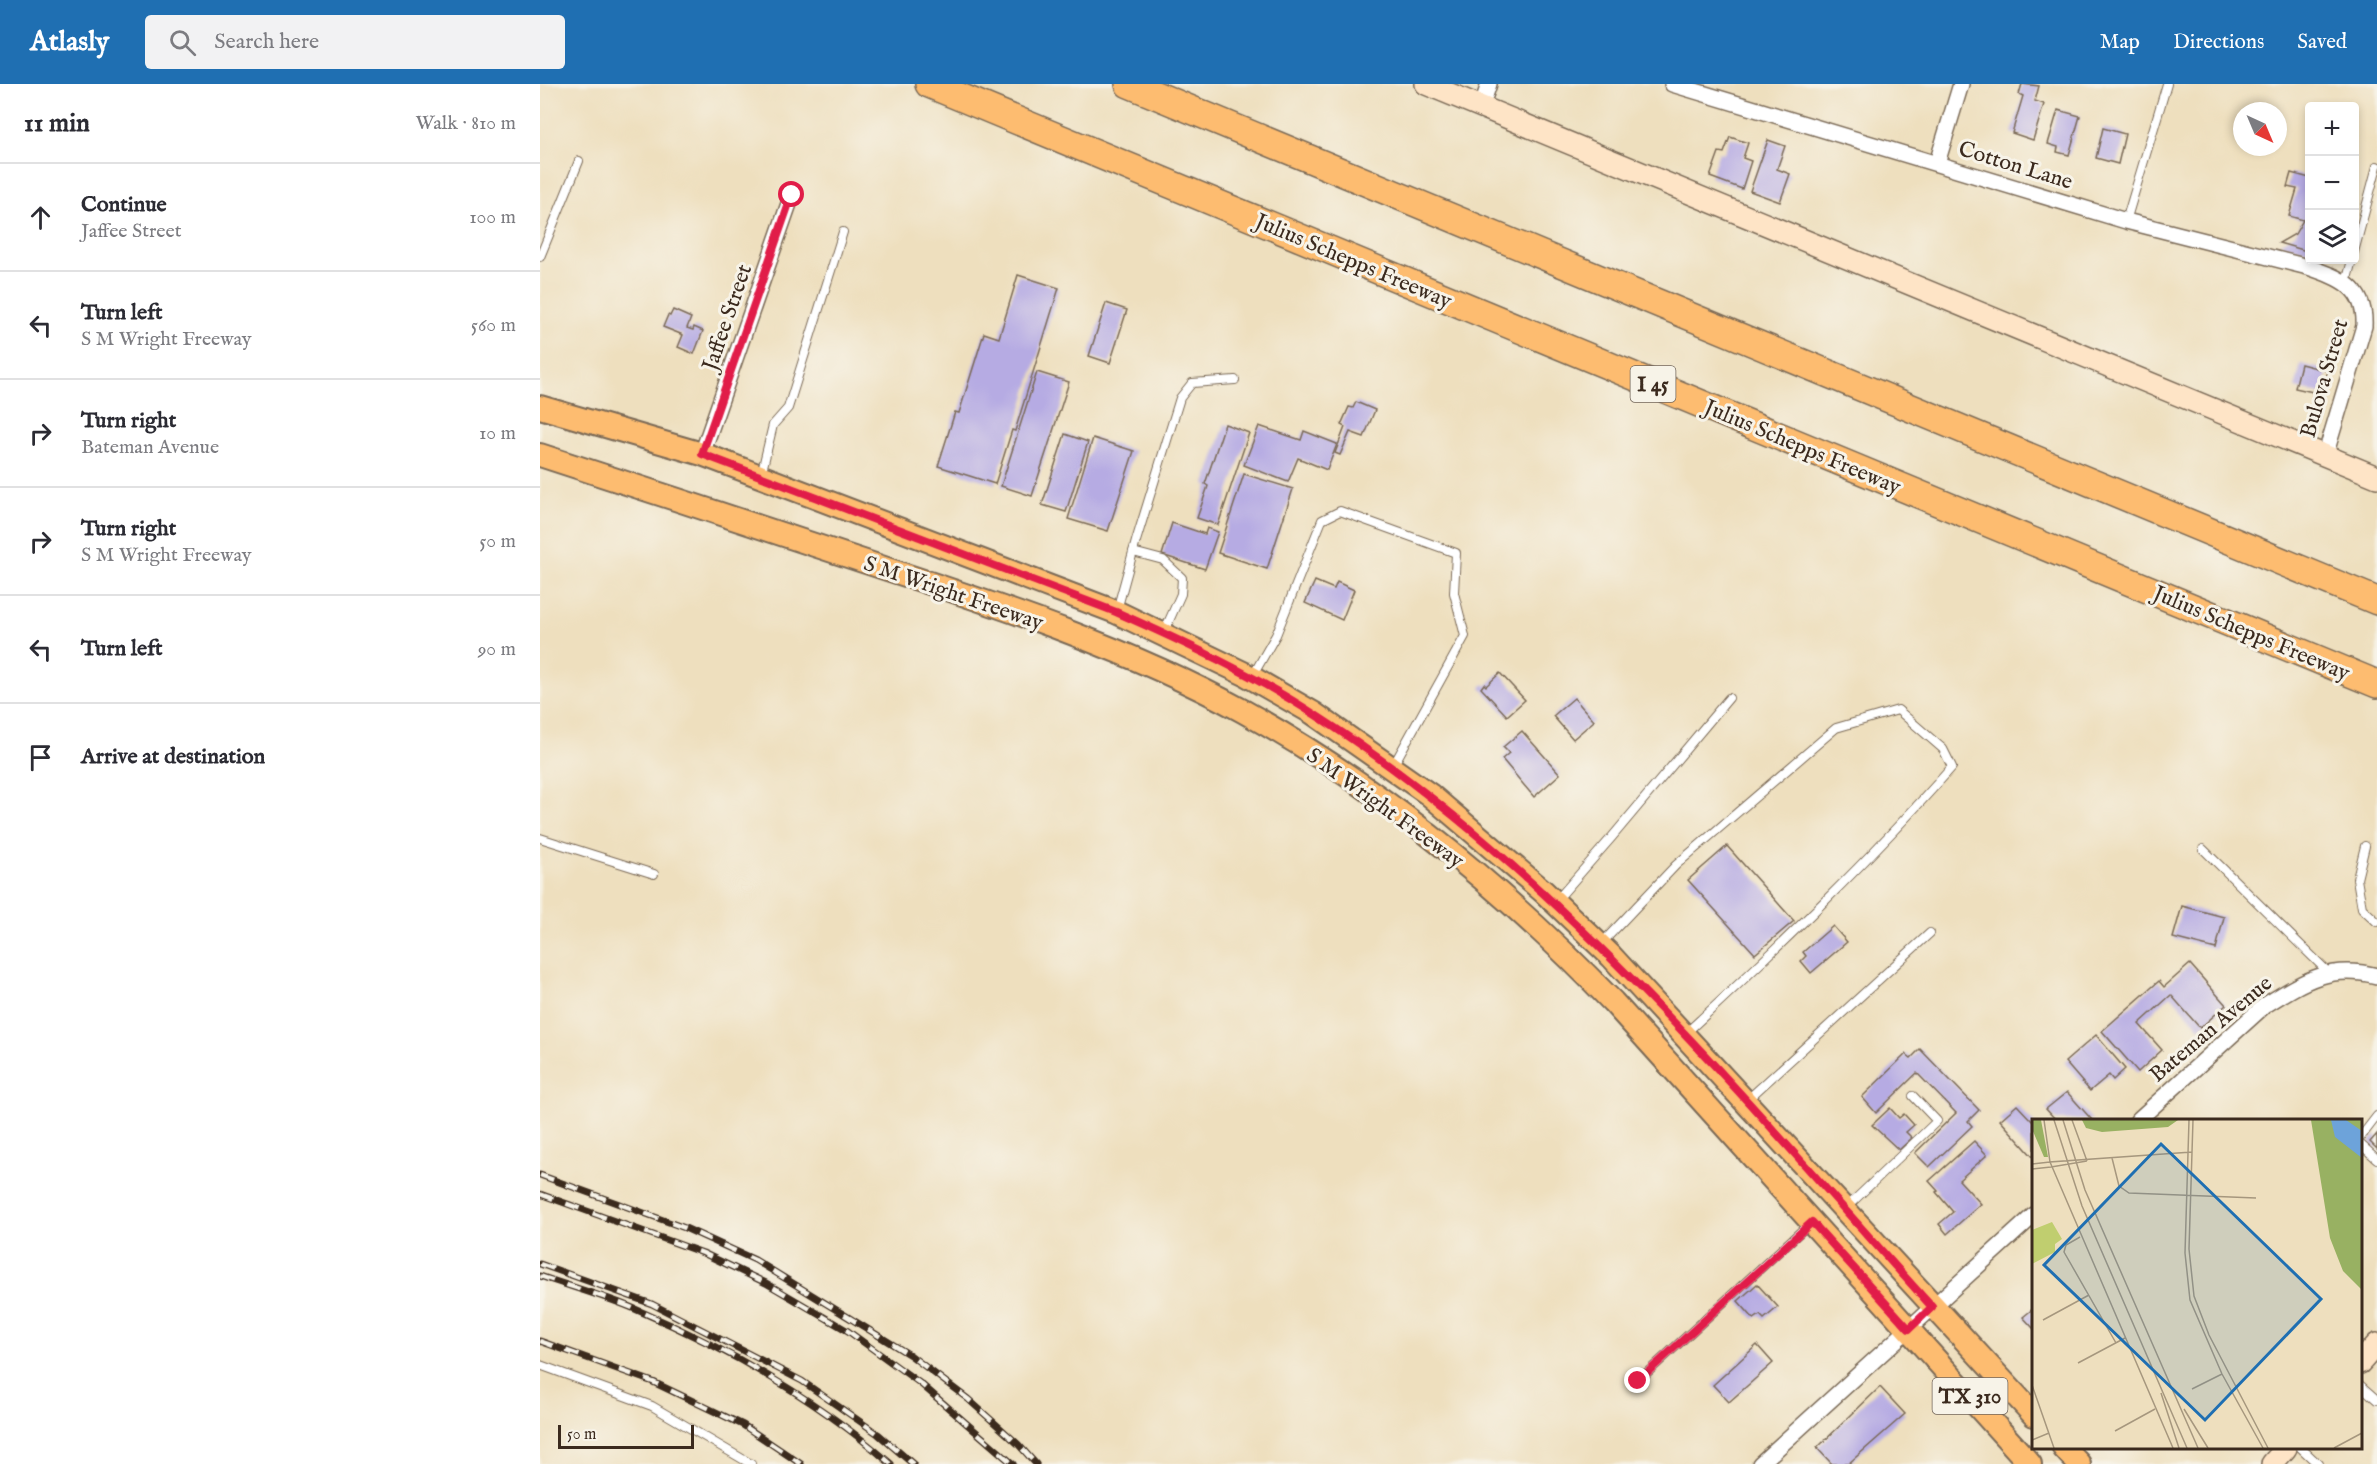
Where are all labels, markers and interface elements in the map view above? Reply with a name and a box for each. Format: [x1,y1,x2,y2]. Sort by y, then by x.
search box [145,15,565,69]
text: Atlasly [30,25,109,60]
icon: search [166,26,199,59]
text: Search here [214,28,319,56]
text: Map [2100,29,2140,56]
text: Directions [2173,29,2264,56]
text: Saved [2297,29,2347,56]
north arrow [2233,102,2287,156]
map controls [2305,102,2359,264]
button: + [2305,102,2359,156]
text: 11 min [24,107,90,140]
text: Walk · 810 m [415,111,516,136]
street label: Cotton Lane [1955,135,2076,197]
button: − [2305,156,2359,210]
route start [778,181,804,207]
text: Continue [81,191,167,219]
icon: ahead [24,201,57,234]
text: 100 m [469,205,516,230]
street label: Julius Schepps Freeway [1248,207,1456,316]
button: layers [2305,210,2359,264]
text: Jaffee Street [81,219,182,244]
street label: Jaffee Street [696,260,759,377]
text: Turn left [81,299,163,327]
icon: left [24,309,57,342]
text: 560 m [471,313,516,338]
street label: Bulova Street [2295,316,2355,441]
text: S M Wright Freeway [81,327,252,352]
road number: I 45 [1630,366,1676,402]
street label: Julius Schepps Freeway [1697,393,1905,502]
text: Turn right [81,407,176,435]
icon: right [24,417,57,450]
text: 10 m [479,421,516,446]
text: Bateman Avenue [81,435,219,460]
text: Turn right [81,515,176,543]
icon: right [24,525,57,558]
text: 50 m [479,529,516,554]
text: S M Wright Freeway [81,543,252,568]
street label: S M Wright Freeway [860,550,1047,638]
street label: Julius Schepps Freeway [2146,579,2354,688]
icon: left [24,633,57,666]
text: Turn left [81,635,163,663]
text: 90 m [478,637,516,662]
icon: arrive [24,741,57,774]
street label: S M Wright Freeway [1301,742,1469,875]
text: Arrive at destination [81,743,265,771]
street label: Bateman Avenue [2144,970,2278,1089]
inset map [2032,1119,2362,1449]
route end [1624,1367,1650,1393]
road number: TX 310 [1932,1378,2008,1414]
scale bar [558,1422,694,1450]
text: 50 m [567,1425,596,1445]

